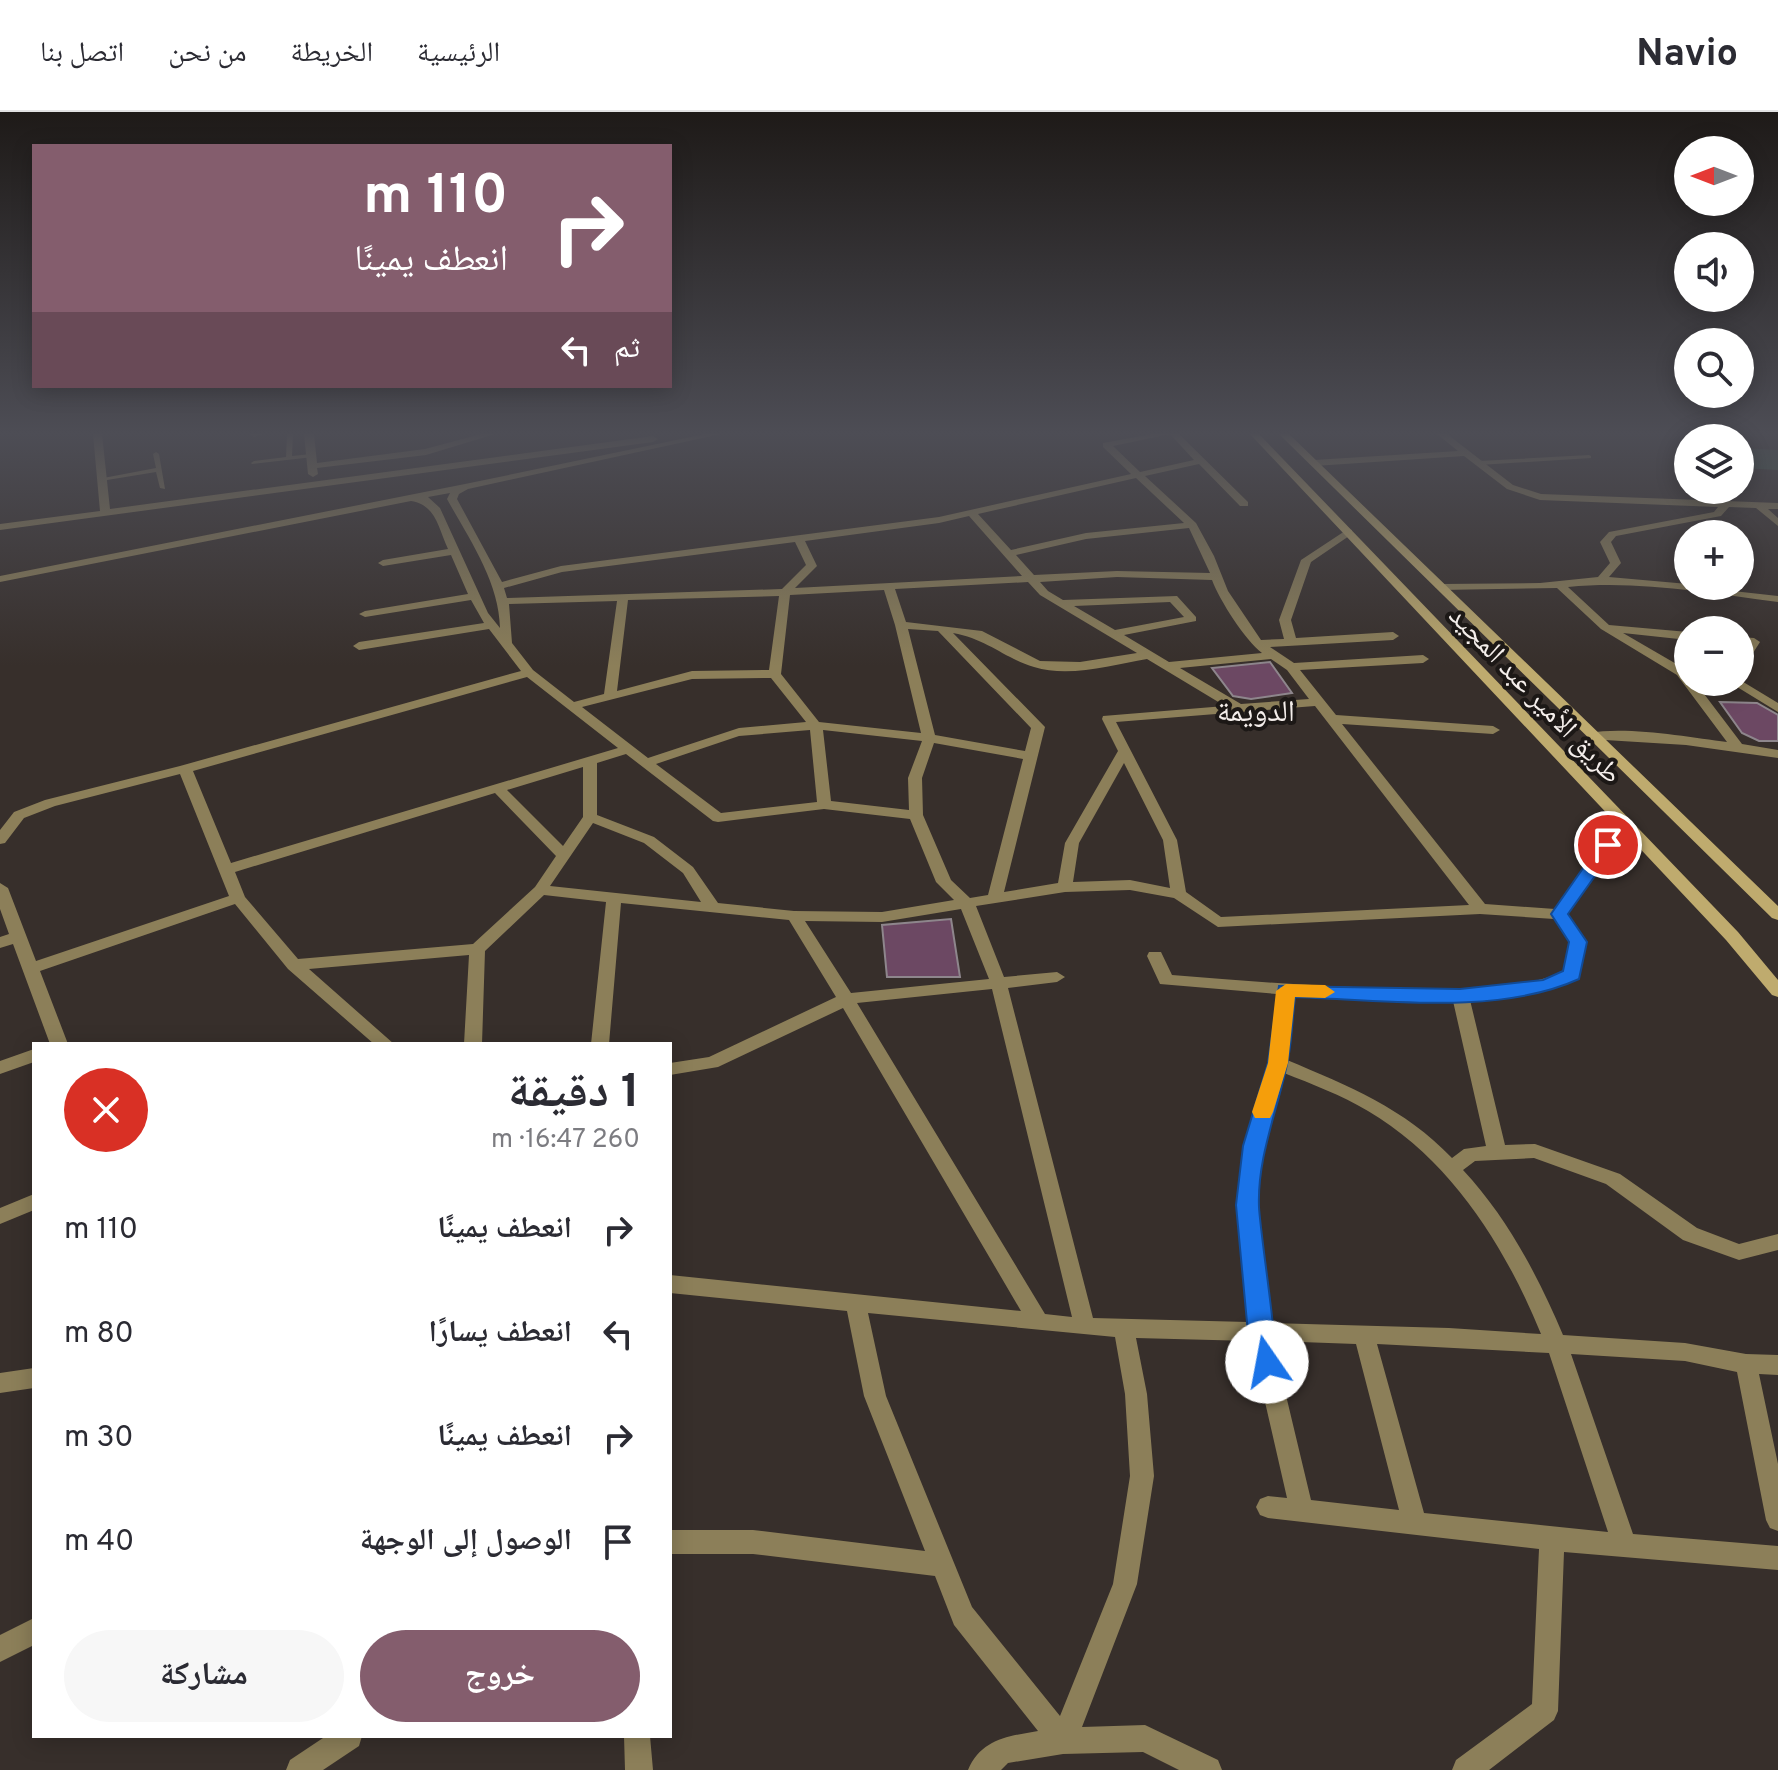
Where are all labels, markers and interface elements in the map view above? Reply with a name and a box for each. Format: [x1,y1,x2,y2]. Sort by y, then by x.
text: Navio [1636,31,1738,80]
text: اتصل بنا [40,36,124,72]
text: من نحن [168,36,247,72]
text: الخريطة [291,36,373,72]
text: الرئيسية [417,36,500,72]
north arrow [1674,136,1754,216]
map controls [1674,136,1754,696]
text: 110 m [363,163,508,233]
icon: right [536,176,640,280]
button: sound [1674,232,1754,312]
text: انعطف يمينًا [354,238,508,284]
icon: left [554,328,598,372]
button: search [1674,328,1754,408]
text: ثم [614,331,640,368]
button: layers [1674,424,1754,504]
button: + [1674,520,1754,600]
street label: طريق الأمير عبد المجيد [1440,599,1628,793]
button: − [1674,616,1754,696]
district label: الدويمة [1217,695,1295,732]
pin [1574,811,1642,879]
icon: arrive [1586,823,1630,867]
text: 1 دقيقة [508,1064,640,1124]
button: close [64,1068,148,1152]
text: 260 m · 16:47 [491,1124,640,1157]
icon: right [596,1208,640,1252]
text: انعطف يمينًا [437,1211,572,1248]
text: 110 m [64,1212,138,1249]
icon: left [596,1312,640,1356]
text: انعطف يسارًا [428,1315,572,1352]
text: 80 m [64,1316,134,1353]
position arrow [1225,1320,1309,1404]
icon: right [596,1416,640,1460]
text: انعطف يمينًا [437,1419,572,1456]
text: 30 m [64,1420,134,1457]
icon: arrive [596,1520,640,1564]
text: الوصول إلى الوجهة [360,1523,572,1560]
text: 40 m [64,1524,134,1561]
button: مشاركة [64,1630,344,1722]
button: خروج [360,1630,640,1722]

